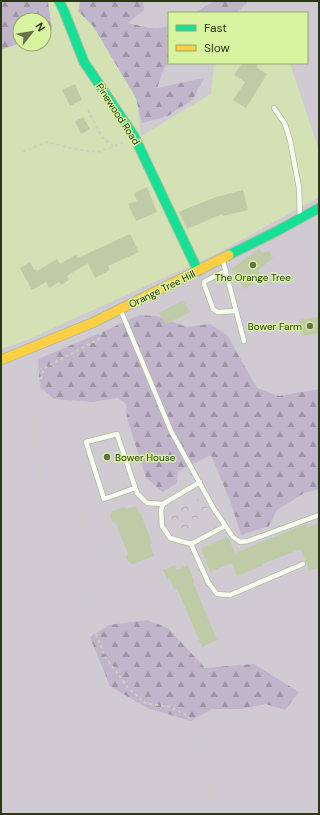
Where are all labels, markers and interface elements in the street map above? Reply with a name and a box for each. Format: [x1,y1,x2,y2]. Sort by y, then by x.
north arrow [12,12,52,52]
legend [168,12,308,64]
text: N [33,20,49,34]
text: Fast [204,20,227,36]
text: Slow [204,40,230,56]
street label: Pinewood Road [93,81,143,147]
marker: The Orange Tree [248,260,258,270]
street label: Orange Tree Hill [127,267,197,311]
place label: The Orange Tree [215,271,291,284]
place label: Bower Farm [248,320,302,333]
marker: Bower Farm [305,321,315,331]
place label: Bower House [115,451,176,464]
marker: Bower House [102,452,112,462]

